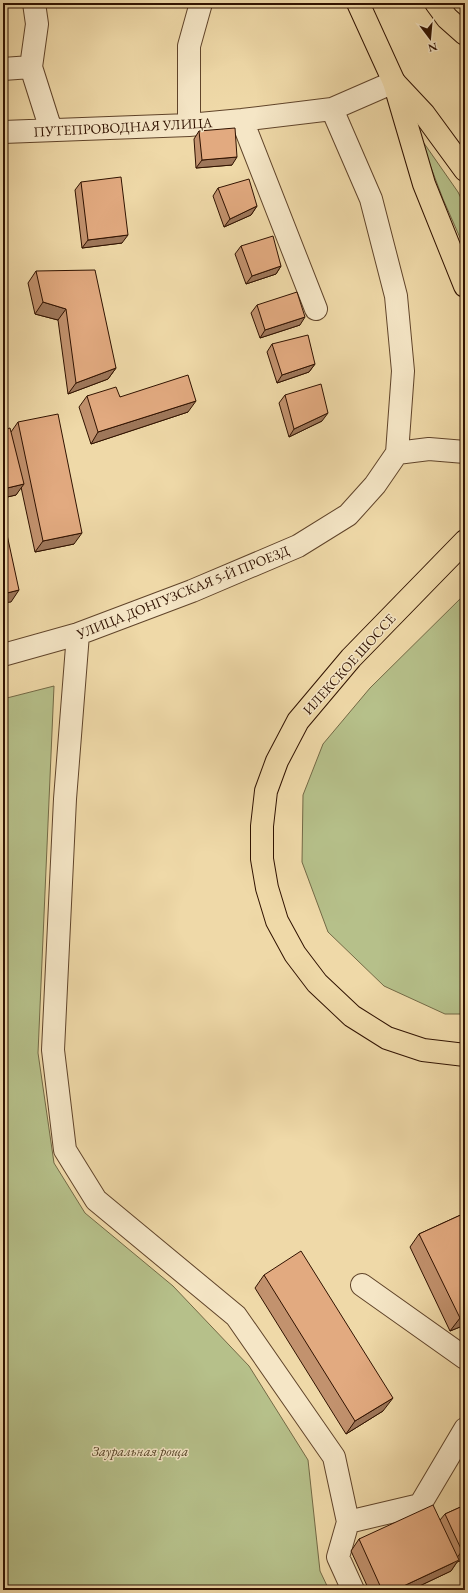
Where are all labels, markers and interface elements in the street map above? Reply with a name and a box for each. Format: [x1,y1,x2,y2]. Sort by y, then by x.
north arrow [410,18,450,58]
text: N [426,40,439,56]
street label: ПУТЕПРОВОДНАЯ УЛИЦА [33,113,213,141]
street label: УЛИЦА ДОНГУЗСКАЯ 5-Й ПРОЕЗД [73,541,292,643]
street label: ИЛЕКСКОЕ ШОССЕ [299,609,399,719]
park label: Зауральная роща [92,1442,188,1460]

